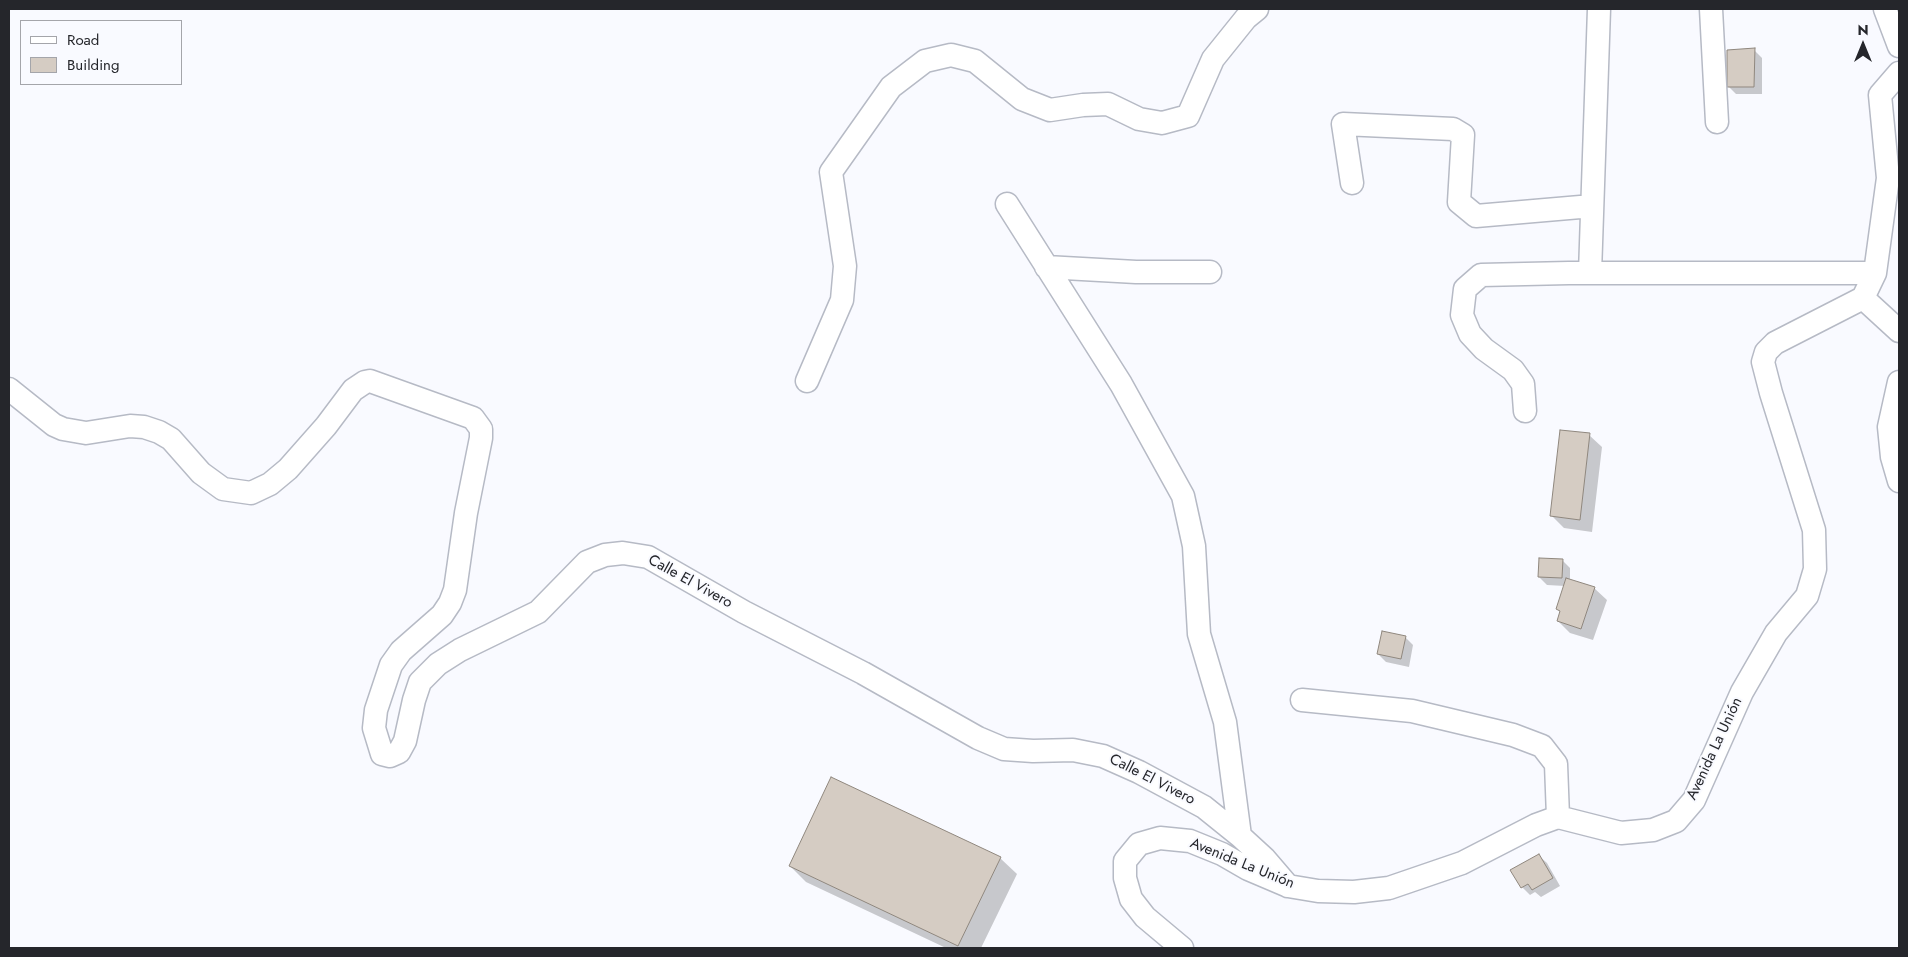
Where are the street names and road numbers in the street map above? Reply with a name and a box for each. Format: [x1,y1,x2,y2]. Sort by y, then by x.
street label: Calle El Vivero [645,551,735,613]
street label: Avenida La Unión [1683,695,1747,803]
street label: Calle El Vivero [1106,751,1198,809]
street label: Avenida La Unión [1187,835,1297,893]

